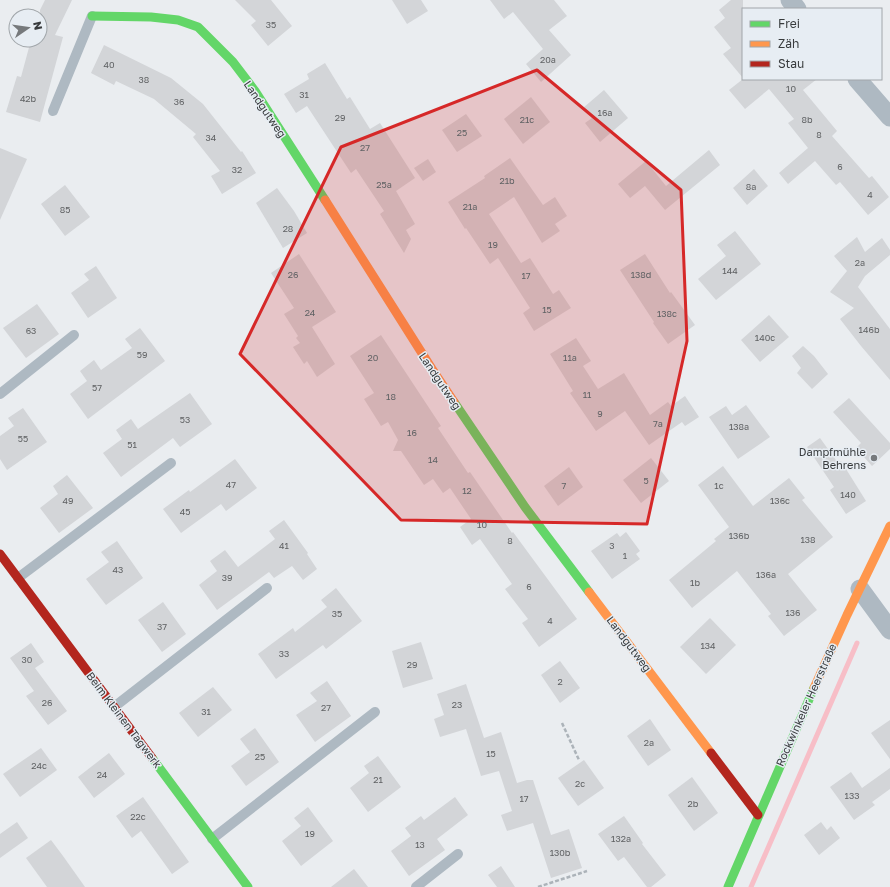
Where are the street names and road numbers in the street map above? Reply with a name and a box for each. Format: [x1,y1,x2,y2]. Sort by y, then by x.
street label: Landgutweg [242,78,289,140]
street label: Landgutweg [417,350,464,412]
street label: Landgutweg [604,613,654,674]
street label: Rockwinkeler Heerstraße [773,641,839,768]
street label: Beim Kleinen Tagwerk [84,669,165,770]

